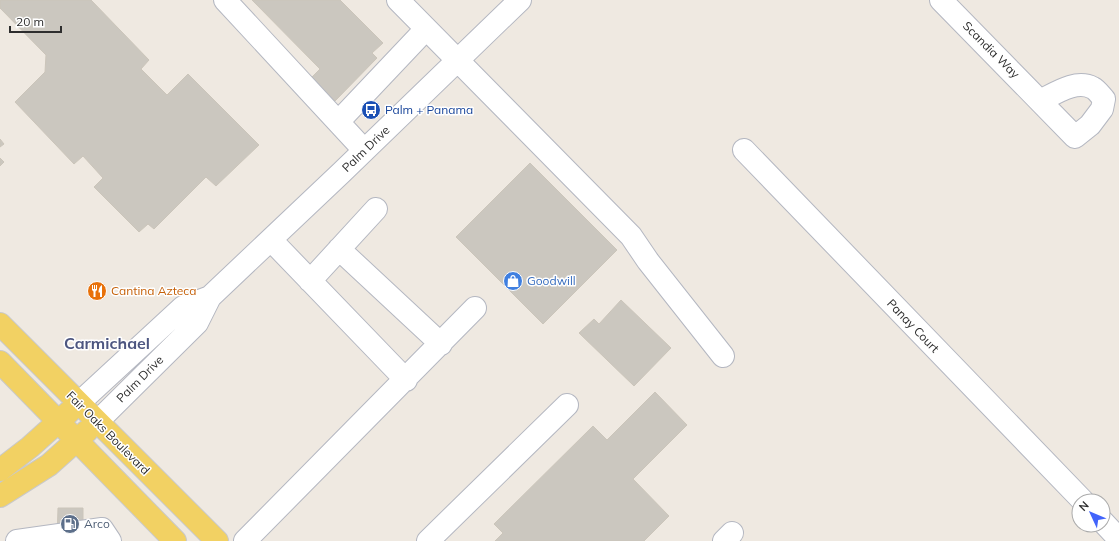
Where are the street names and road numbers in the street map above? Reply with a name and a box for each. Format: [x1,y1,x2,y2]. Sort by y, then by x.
street label: Scandia Way [960,18,1023,82]
street label: Palm Drive [339,122,393,175]
street label: Panay Court [884,296,943,356]
street label: Palm Drive [113,352,166,405]
street label: Fair Oaks Boulevard [64,388,153,477]

